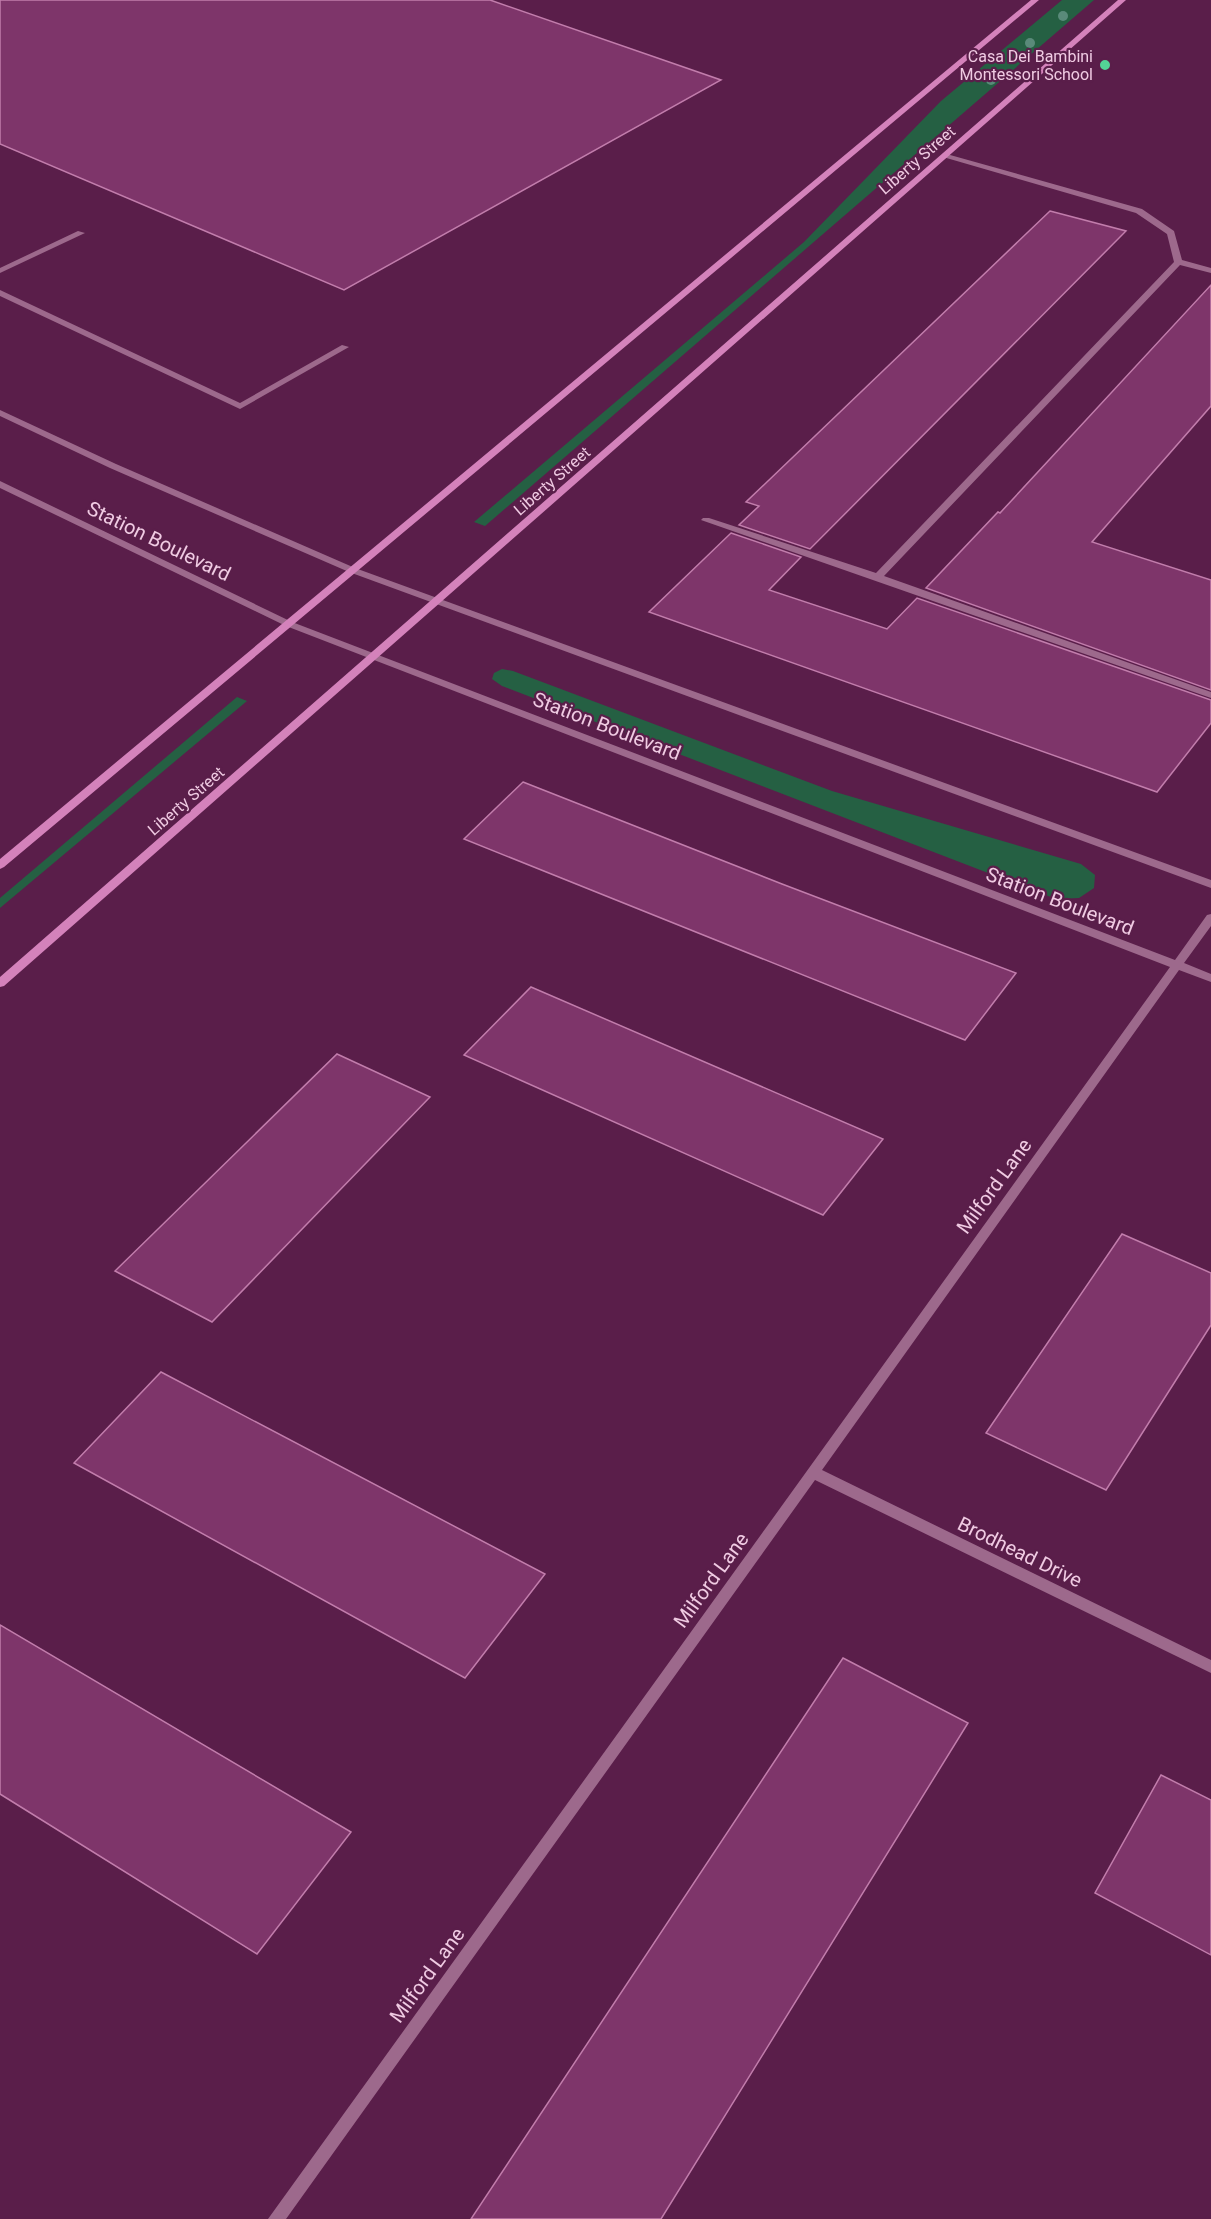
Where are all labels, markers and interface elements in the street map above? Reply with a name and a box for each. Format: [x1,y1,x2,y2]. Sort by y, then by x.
place label: Casa Dei Bambini Montessori School [960,47,1093,84]
marker: Casa Dei Bambini Montessori School [1098,58,1112,72]
street label: Liberty Street [875,122,959,198]
street label: Liberty Street [510,443,594,519]
street label: Station Boulevard [83,496,235,586]
street label: Station Boulevard [530,687,684,765]
street label: Liberty Street [144,763,228,839]
street label: Station Boulevard [983,862,1137,940]
street label: Milford Lane [951,1134,1037,1238]
street label: Brodhead Drive [954,1512,1086,1592]
street label: Milford Lane [668,1528,754,1632]
street label: Milford Lane [384,1923,470,2027]

